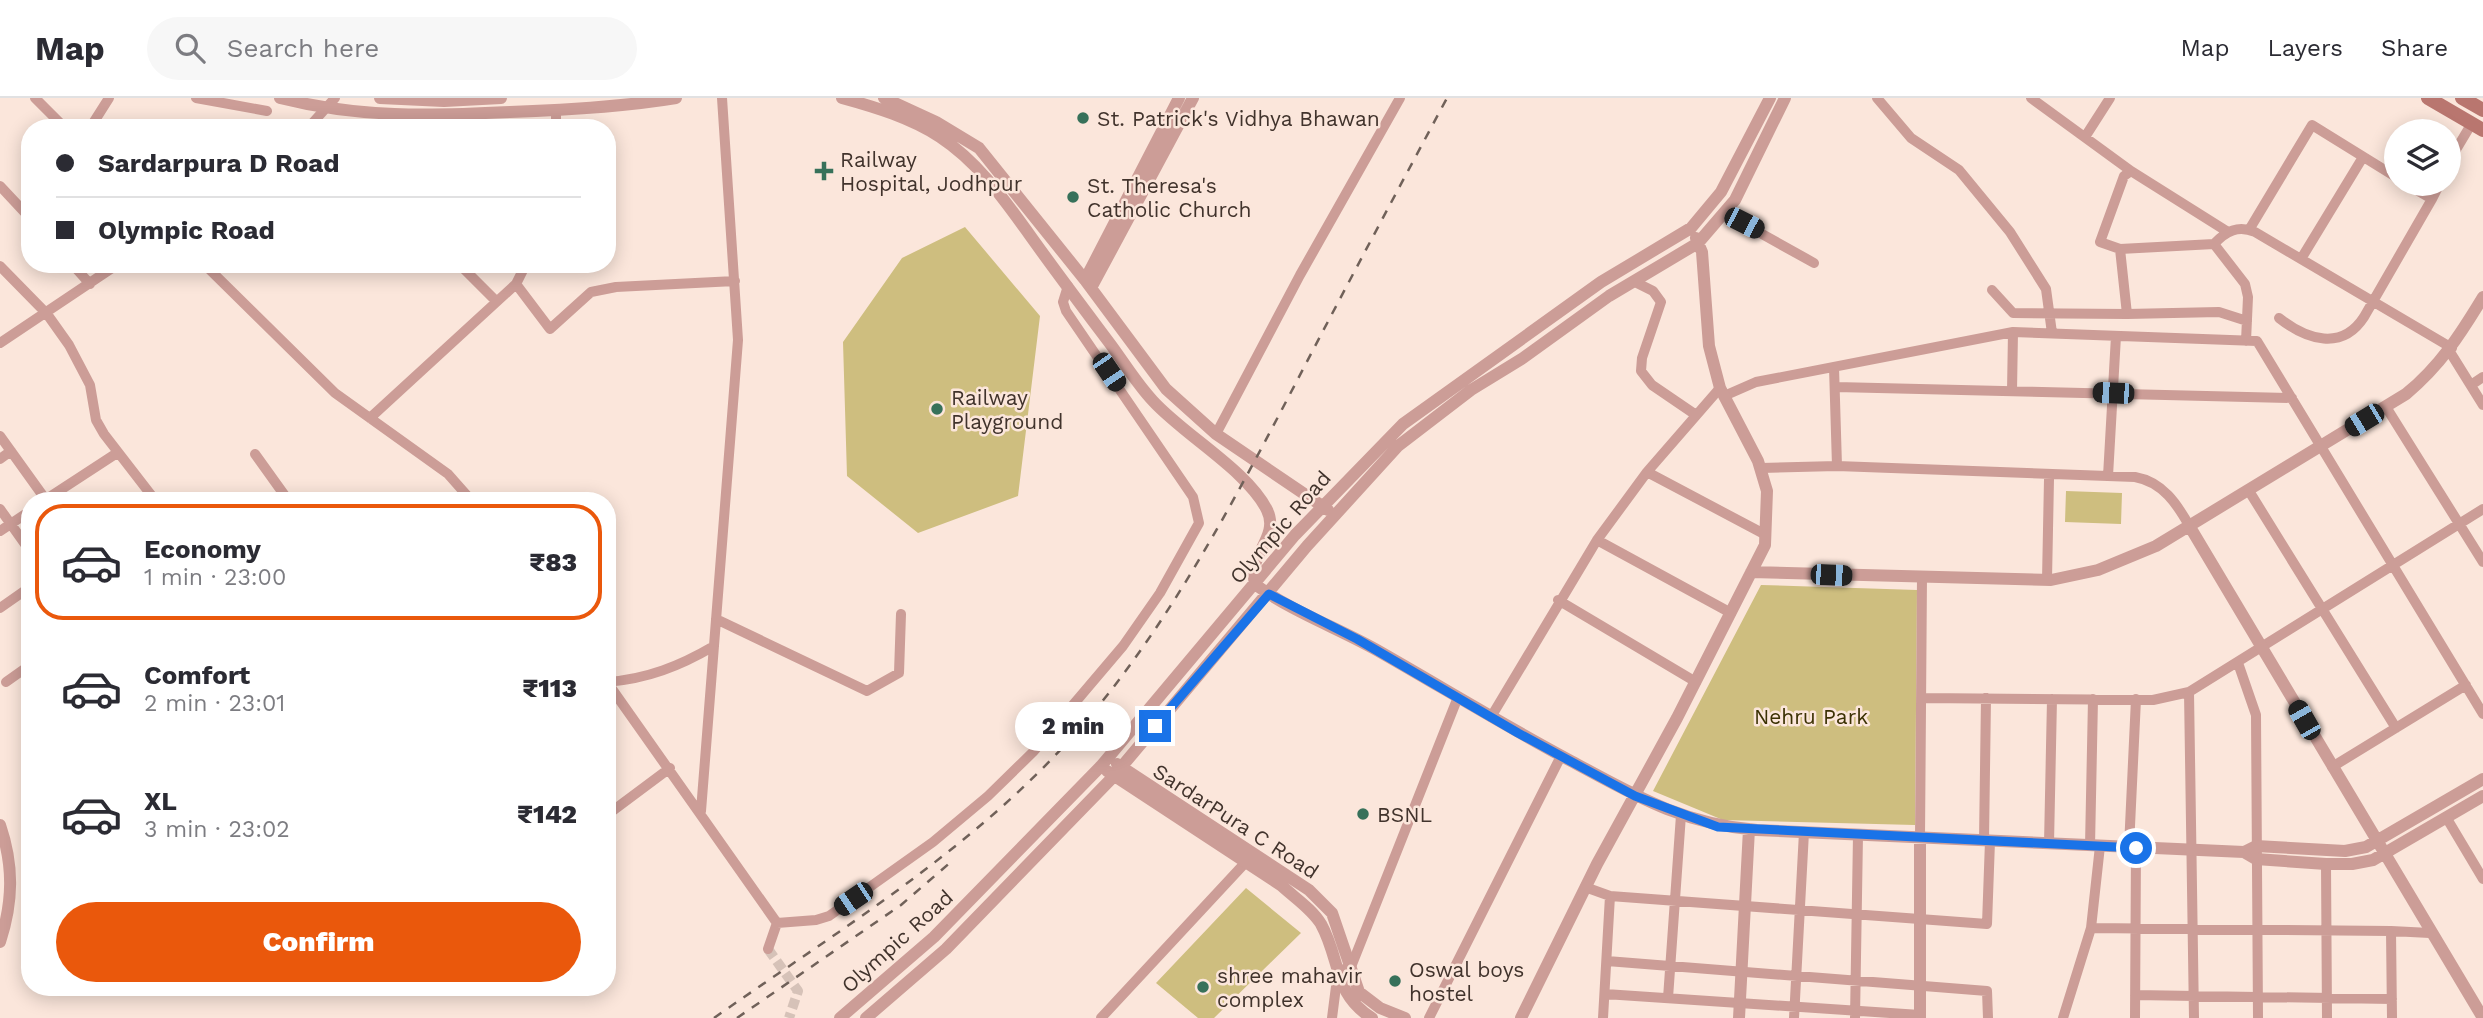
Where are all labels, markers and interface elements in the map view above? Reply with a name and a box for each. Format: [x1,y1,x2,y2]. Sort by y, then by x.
search box [147,17,637,80]
text: Map [35,29,105,68]
icon: search [171,29,209,67]
text: Search here [227,33,379,63]
text: Map [2181,34,2229,62]
text: Layers [2267,34,2343,62]
text: Share [2381,34,2448,62]
place label: St. Patrick's Vidhya Bhawan [1097,106,1380,131]
marker: St. Patrick's Vidhya Bhawan [1075,110,1091,126]
map controls [2384,119,2461,196]
button: layers [2384,119,2461,196]
place label: Railway Hospital, Jodhpur [840,147,1023,196]
text: Sardarpura D Road [98,148,340,178]
marker: Railway Hospital, Jodhpur [814,161,834,181]
place label: St. Theresa's Catholic Church [1087,173,1252,222]
marker: St. Theresa's Catholic Church [1065,189,1081,205]
car [1721,204,1768,242]
text: Olympic Road [98,215,275,245]
car [1089,349,1130,395]
car [2092,382,2135,404]
place label: Railway Playground [951,385,1063,434]
car [2341,400,2388,440]
marker: Railway Playground [929,401,945,417]
street label: Olympic Road [1224,465,1336,589]
icon: car [60,531,123,594]
text: Economy [144,534,261,564]
text: ₹83 [529,547,577,577]
text: 1 min · 23:00 [144,564,286,591]
car [1810,564,1853,586]
icon: car [60,657,123,720]
text: Comfort [144,660,250,690]
text: ₹113 [522,673,577,703]
text: 2 min · 23:01 [144,690,285,717]
car [2285,697,2324,743]
callout: 2 min [1015,702,1130,750]
park label: Nehru Park [1754,704,1868,729]
route end [1139,710,1171,742]
text: 2 min [1042,713,1104,740]
street label: SardarPura C Road [1149,758,1323,884]
icon: car [60,783,123,846]
text: XL [144,786,177,816]
text: ₹142 [517,799,577,829]
place label: BSNL [1377,802,1432,827]
marker: BSNL [1355,806,1371,822]
text: 3 min · 23:02 [144,816,290,843]
route start [2120,832,2152,864]
car [830,879,877,919]
street label: Olympic Road [836,884,958,998]
button: Confirm [56,902,581,982]
place label: Oswal boys hostel [1409,957,1524,1006]
place label: shree mahavir complex [1217,963,1363,1012]
marker: Oswal boys hostel [1387,973,1403,989]
marker: shree mahavir complex [1195,979,1211,995]

